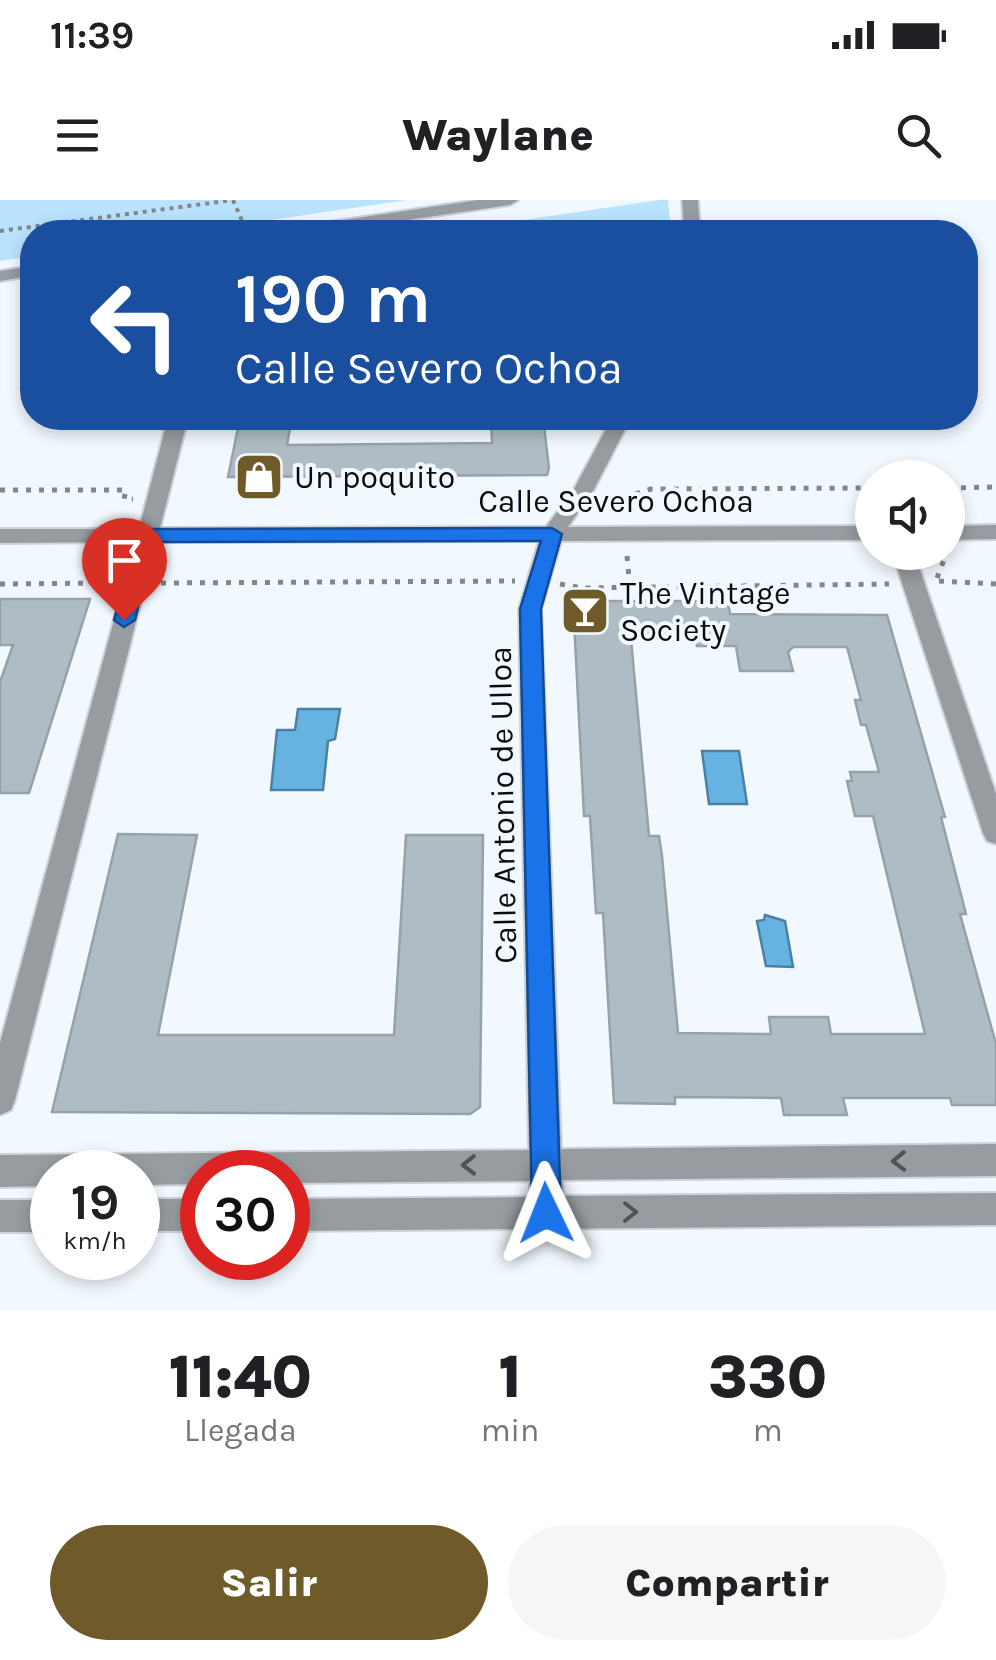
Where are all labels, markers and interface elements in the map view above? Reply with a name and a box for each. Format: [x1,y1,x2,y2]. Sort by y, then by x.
text: 11:39 [50,13,134,58]
icon: menu [50,108,105,163]
icon: search [891,108,946,163]
text: Waylane [402,109,594,161]
text: 190 m [235,258,431,340]
icon: left [70,260,200,390]
text: Calle Severo Ochoa [235,342,623,394]
shop icon: Un poquito [233,451,285,503]
place label: Un poquito [294,459,455,496]
map controls [855,460,965,570]
button: sound [855,460,965,570]
street label: Calle Severo Ochoa [478,483,754,520]
pin [82,518,167,621]
icon: arrive [97,533,152,588]
place label: The Vintage Society [620,575,790,649]
bar icon: The Vintage Society [559,585,611,637]
street label: Calle Antonio de Ulloa [482,646,524,964]
speed limit sign: 30 [180,1150,310,1280]
one-way arrow [890,1150,906,1172]
one-way arrow [460,1155,476,1176]
position arrow [494,1161,598,1265]
text: 19 [71,1173,119,1232]
one-way arrow [622,1202,638,1223]
text: km/h [63,1226,127,1255]
text: 11:40 [169,1342,312,1412]
text: 1 [499,1342,522,1412]
text: 330 [708,1342,827,1412]
text: Llegada [184,1412,297,1449]
text: min [481,1412,539,1449]
text: m [753,1412,783,1449]
button: Salir [50,1525,488,1640]
button: Compartir [508,1525,946,1640]

